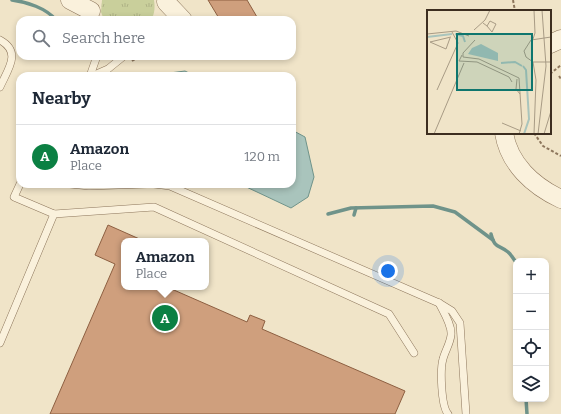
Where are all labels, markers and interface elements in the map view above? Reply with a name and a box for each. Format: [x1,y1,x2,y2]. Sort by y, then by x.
inset map [427,10,551,134]
search box [16,16,296,60]
icon: search [30,27,52,49]
text: Search here [62,29,145,47]
text: Nearby [32,88,91,109]
text: Amazon [70,140,129,158]
text: A [40,149,50,164]
text: 120 m [244,149,280,164]
text: Place [70,158,102,173]
popup [121,238,209,290]
text: Amazon [135,248,195,266]
map controls [513,258,549,402]
button: + [513,258,549,294]
your location [378,261,398,281]
text: Place [135,266,167,281]
button: − [513,294,549,330]
pin: A [152,303,178,333]
button: locate [513,330,549,366]
button: layers [513,366,549,402]

